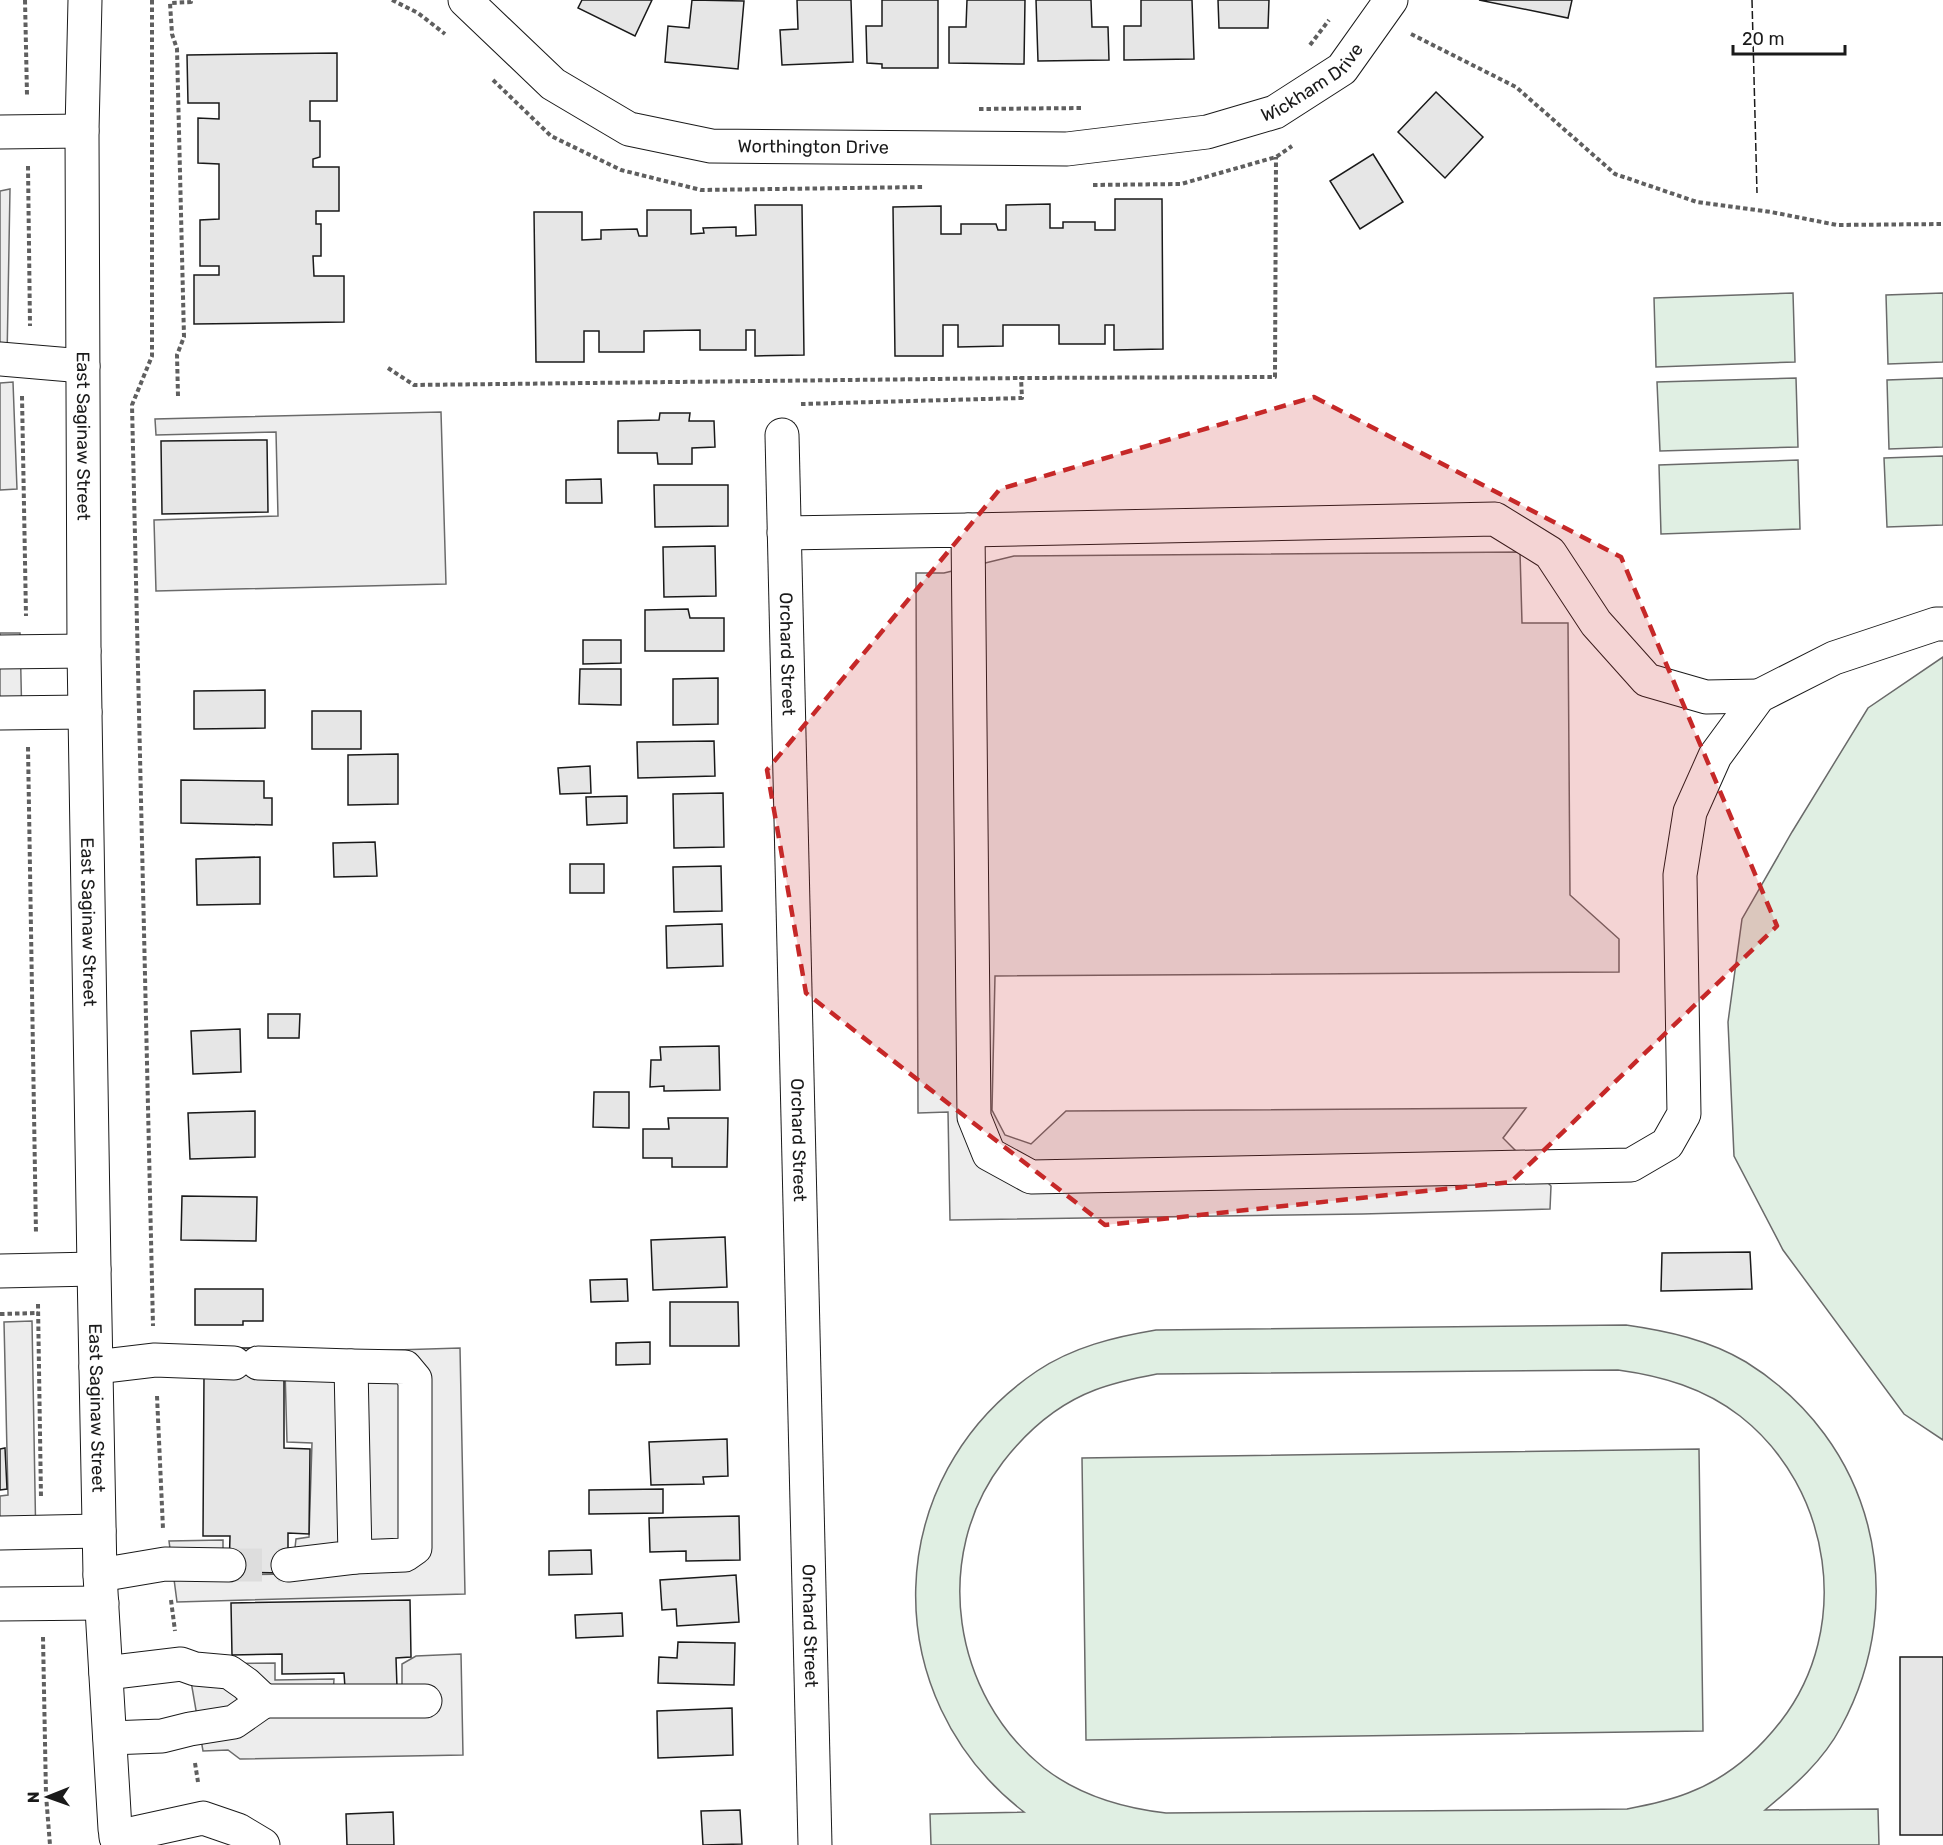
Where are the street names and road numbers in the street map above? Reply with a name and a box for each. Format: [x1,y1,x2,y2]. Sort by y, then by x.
street label: Wickham Drive [1258,39,1368,127]
street label: Worthington Drive [738,135,889,158]
street label: East Saginaw Street [72,351,94,521]
street label: Orchard Street [775,592,800,716]
street label: East Saginaw Street [76,837,101,1007]
street label: Orchard Street [786,1078,811,1202]
street label: East Saginaw Street [84,1323,109,1493]
street label: Orchard Street [797,1564,822,1688]

